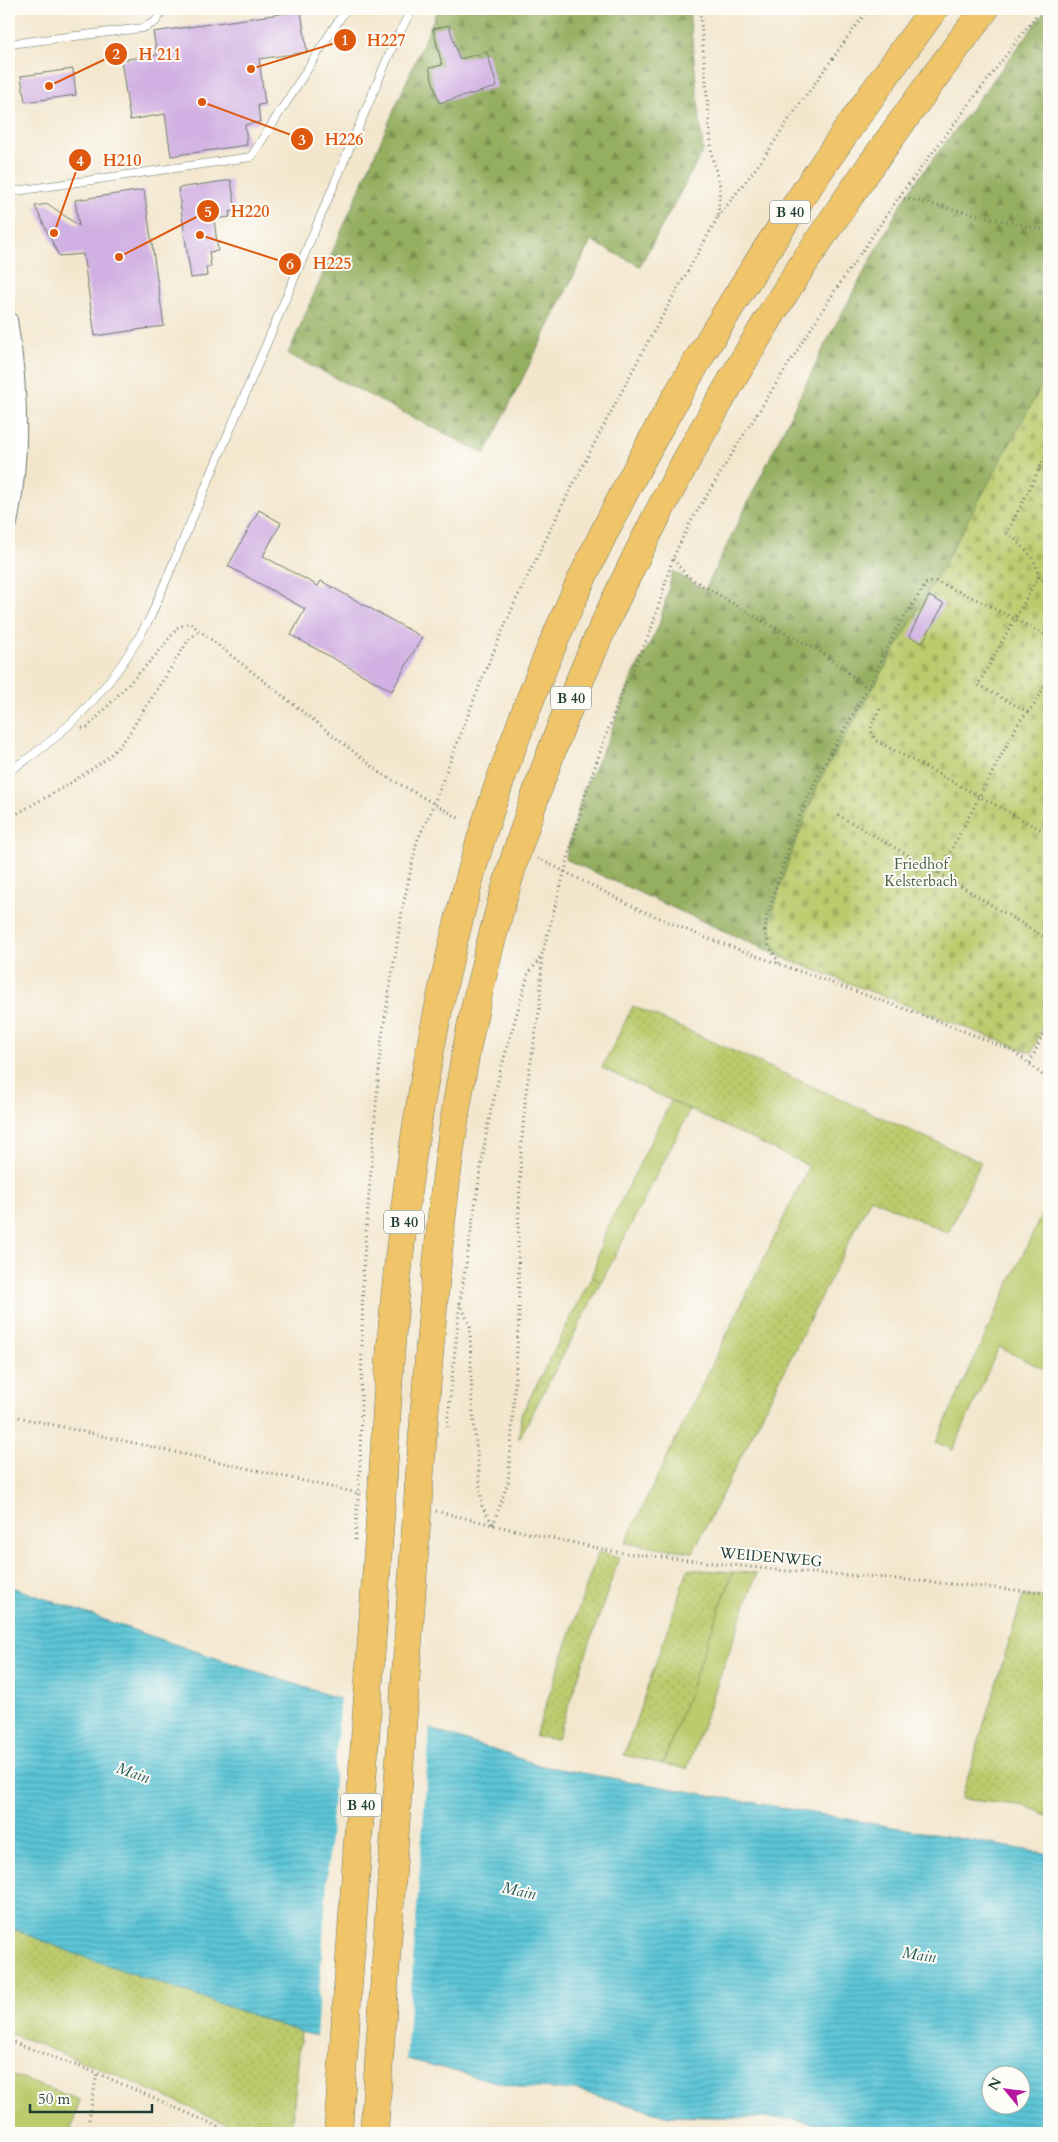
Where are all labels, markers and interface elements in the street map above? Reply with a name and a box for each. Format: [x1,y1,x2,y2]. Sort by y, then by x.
callout: H227 [332,25,416,56]
text: 1 [341,30,349,50]
text: H227 [367,30,405,52]
callout: H 211 [104,39,192,70]
text: 2 [112,44,120,64]
text: H 211 [139,44,181,66]
callout: H226 [289,124,373,155]
text: H226 [325,129,363,151]
text: 3 [298,130,306,150]
callout: H210 [68,145,151,176]
text: H210 [103,150,141,172]
text: 4 [76,151,84,171]
callout: H220 [196,196,279,227]
road number: B 40 [770,200,810,223]
text: H220 [231,201,269,223]
text: 5 [204,202,212,222]
callout: H225 [277,248,361,279]
text: H225 [313,253,351,275]
text: 6 [286,254,294,274]
road number: B 40 [551,686,591,710]
park label: Friedhof Kelsterbach [884,854,958,891]
road number: B 40 [384,1210,424,1234]
street label: WEIDENWEG [718,1542,823,1571]
water label: Main [113,1757,153,1789]
road number: B 40 [341,1794,381,1816]
water label: Main [500,1877,538,1905]
water label: Main [901,1942,938,1968]
north arrow [980,2064,1030,2114]
text: N [984,2074,1006,2094]
scale bar [30,2082,152,2114]
text: 50 m [38,2089,70,2109]

